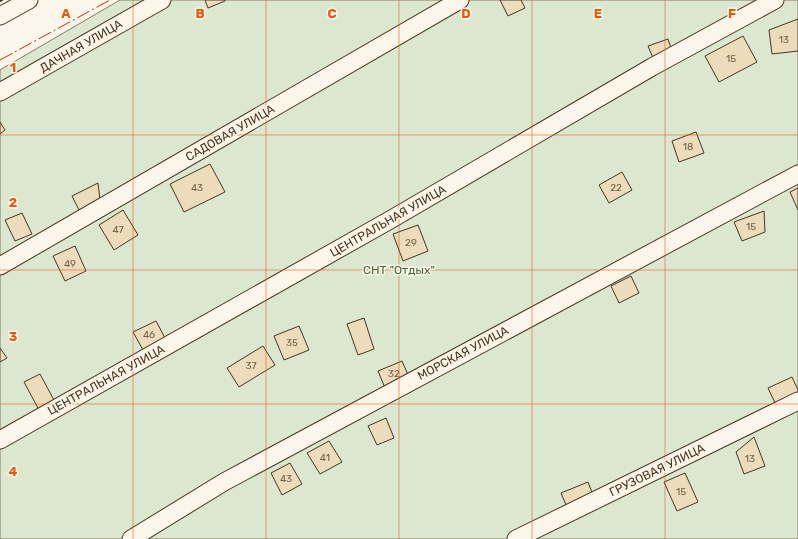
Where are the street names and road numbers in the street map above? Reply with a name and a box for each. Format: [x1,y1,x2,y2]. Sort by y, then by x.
street label: ДАЧНАЯ УЛИЦА [37,17,125,75]
street label: САДОВАЯ УЛИЦА [183,102,277,164]
street label: ЦЕНТРАЛЬНАЯ УЛИЦА [328,182,448,260]
street label: МОРСКАЯ УЛИЦА [415,323,511,383]
street label: ЦЕНТРАЛЬНАЯ УЛИЦА [45,342,167,418]
street label: ГРУЗОВАЯ УЛИЦА [607,441,707,499]

